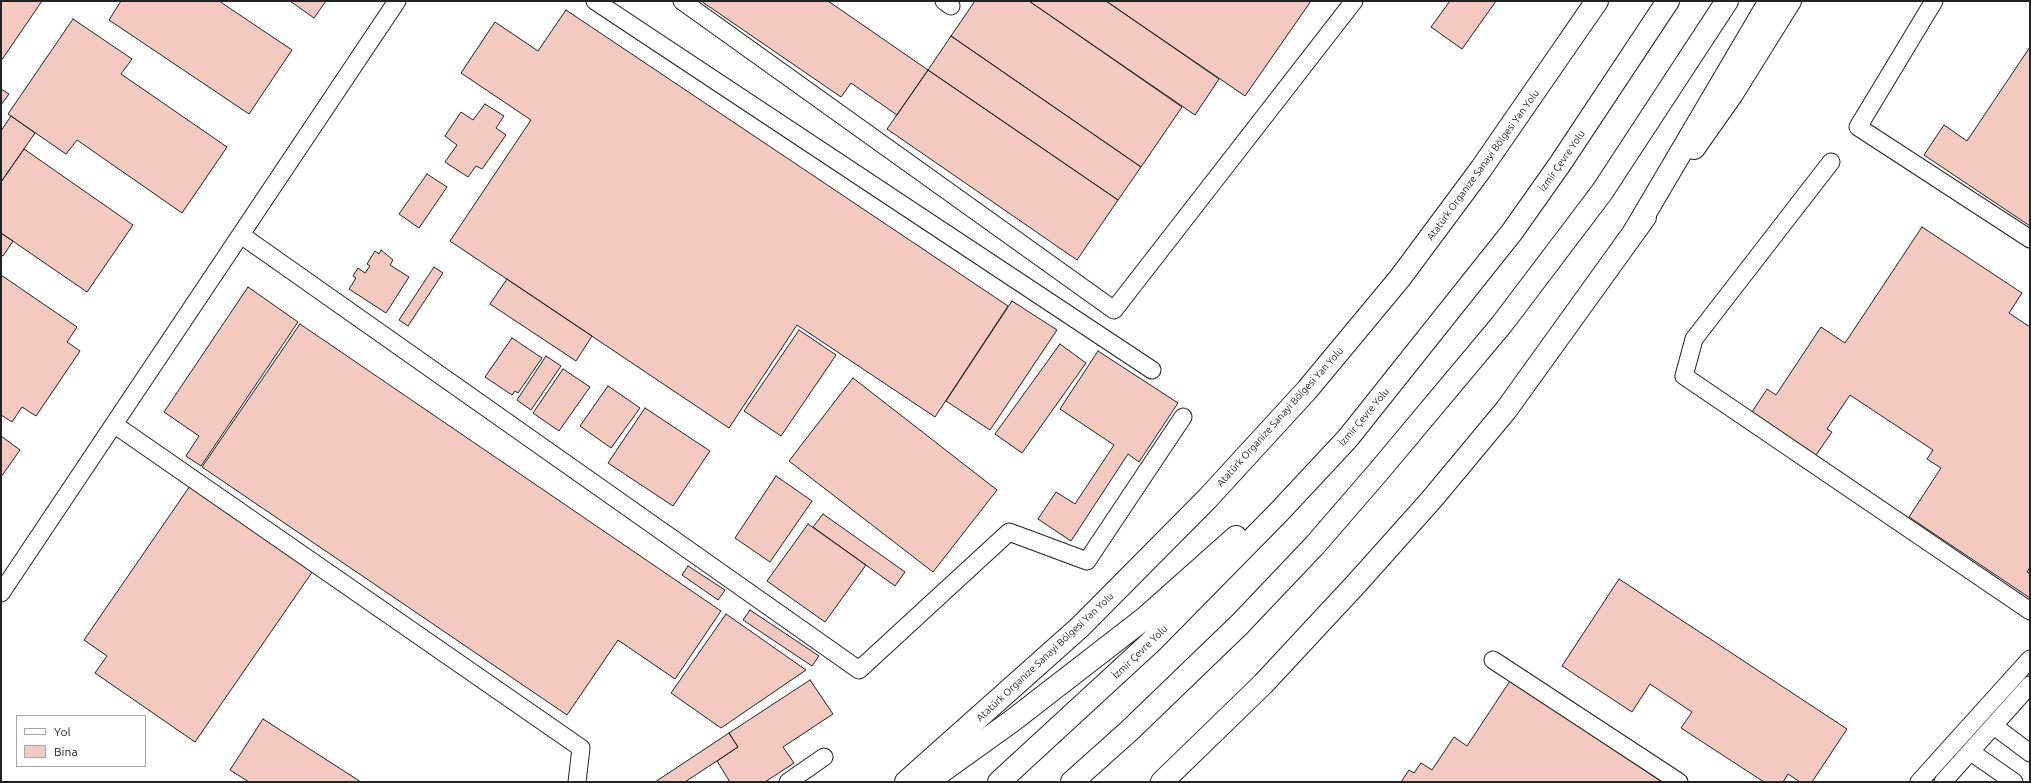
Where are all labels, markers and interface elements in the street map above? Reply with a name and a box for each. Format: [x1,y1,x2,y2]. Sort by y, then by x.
street label: Atatürk Organize Sanayi Bölgesi Yan Yolu [1424,87,1542,243]
street label: İzmir Çevre Yolu [1536,128,1588,194]
street label: Atatürk Organize Sanayi Bölgesi Yan Yolu [1214,345,1346,489]
street label: İzmir Çevre Yolu [1336,386,1392,448]
street label: Atatürk Organize Sanayi Bölgesi Yan Yolu [974,590,1116,724]
street label: İzmir Çevre Yolu [1110,623,1170,681]
legend [16,715,146,767]
text: Yol [54,725,71,738]
text: Bina [54,745,78,758]

